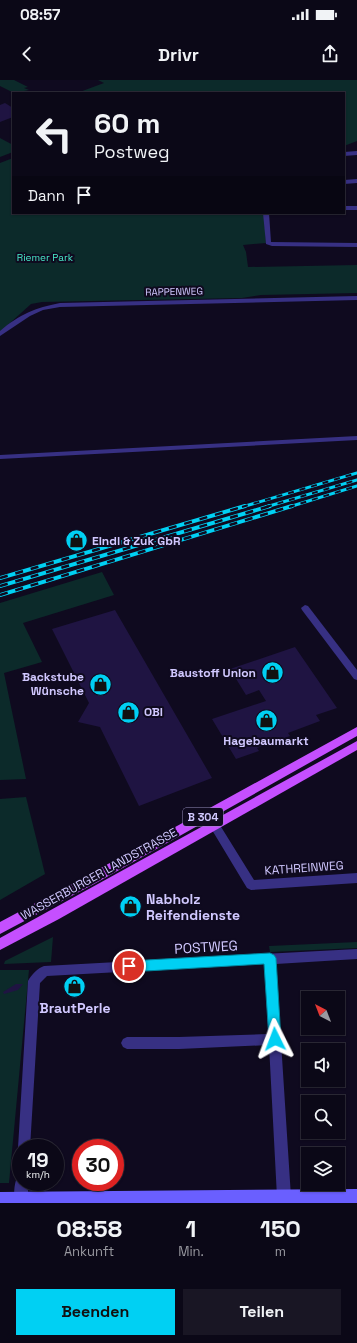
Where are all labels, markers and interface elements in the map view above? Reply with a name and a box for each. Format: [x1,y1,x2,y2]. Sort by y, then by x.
text: 08:57 [20,5,60,24]
icon: back [16,43,38,65]
text: Drivr [158,43,199,66]
icon: share [319,43,341,65]
text: 60 m [94,105,160,141]
icon: left [28,108,80,160]
text: Postweg [94,140,170,163]
icon: arrive [73,184,95,206]
text: Dann [28,186,65,205]
park label: Riemer Park [17,251,74,264]
street label: RAPPENWEG [145,284,203,299]
shop icon: Eindl & Zuk GbR [63,528,89,554]
place label: Eindl & Zuk GbR [92,533,181,549]
shop icon: Baustoff Union [259,660,285,686]
place label: Baustoff Union [170,665,256,681]
place label: Backstube Wünsche [22,669,84,699]
shop icon: Backstube Wünsche [87,671,113,697]
shop icon: OBI [116,699,142,725]
place label: OBI [144,704,163,720]
shop icon: Hagebaumarkt [253,707,279,733]
place label: Hagebaumarkt [223,733,309,749]
road number: B 304 [183,808,223,826]
street label: WASSERBURGER LANDSTRASSE [18,824,180,924]
street label: KATHREINWEG [264,857,344,879]
place label: Nabholz Reifendienste [146,890,240,924]
shop icon: Nabholz Reifendienste [118,894,144,920]
street label: POSTWEG [174,936,238,958]
pin [112,949,146,983]
icon: arrive [118,955,140,977]
shop icon: BrautPerle [62,973,88,999]
north arrow [301,991,345,1035]
map controls [301,991,345,1191]
place label: BrautPerle [39,999,111,1017]
position arrow [254,1018,296,1060]
button: sound [301,1043,345,1087]
button: search [301,1095,345,1139]
speed limit sign: 30 [72,1139,124,1191]
text: 19 [27,1147,49,1173]
button: layers [301,1147,345,1191]
text: km/h [26,1168,50,1181]
text: 08:58 [56,1213,122,1244]
text: 1 [186,1213,196,1244]
text: 150 [260,1213,301,1244]
text: Ankunft [64,1243,114,1260]
text: Min. [178,1243,204,1260]
text: m [275,1243,286,1260]
button: Beenden [16,1289,175,1335]
button: Teilen [183,1289,341,1335]

